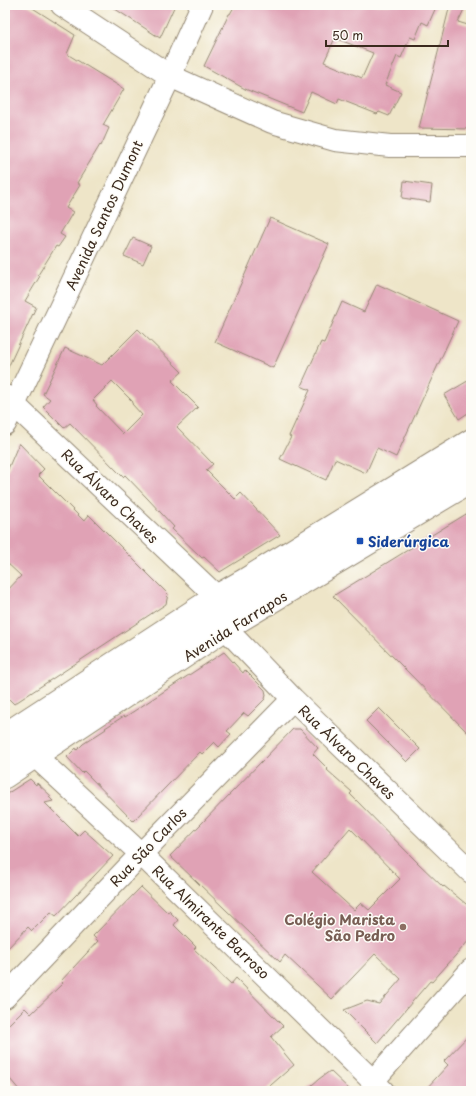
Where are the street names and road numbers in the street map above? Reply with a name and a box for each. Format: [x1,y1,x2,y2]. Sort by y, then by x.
street label: Avenida Santos Dumont [60,136,148,293]
street label: Rua Álvaro Chaves [57,444,163,548]
street label: Avenida Farrapos [179,586,291,666]
street label: Rua Álvaro Chaves [294,700,400,804]
street label: Rua São Carlos [105,803,191,891]
street label: Rua Almirante Barroso [147,860,275,984]

